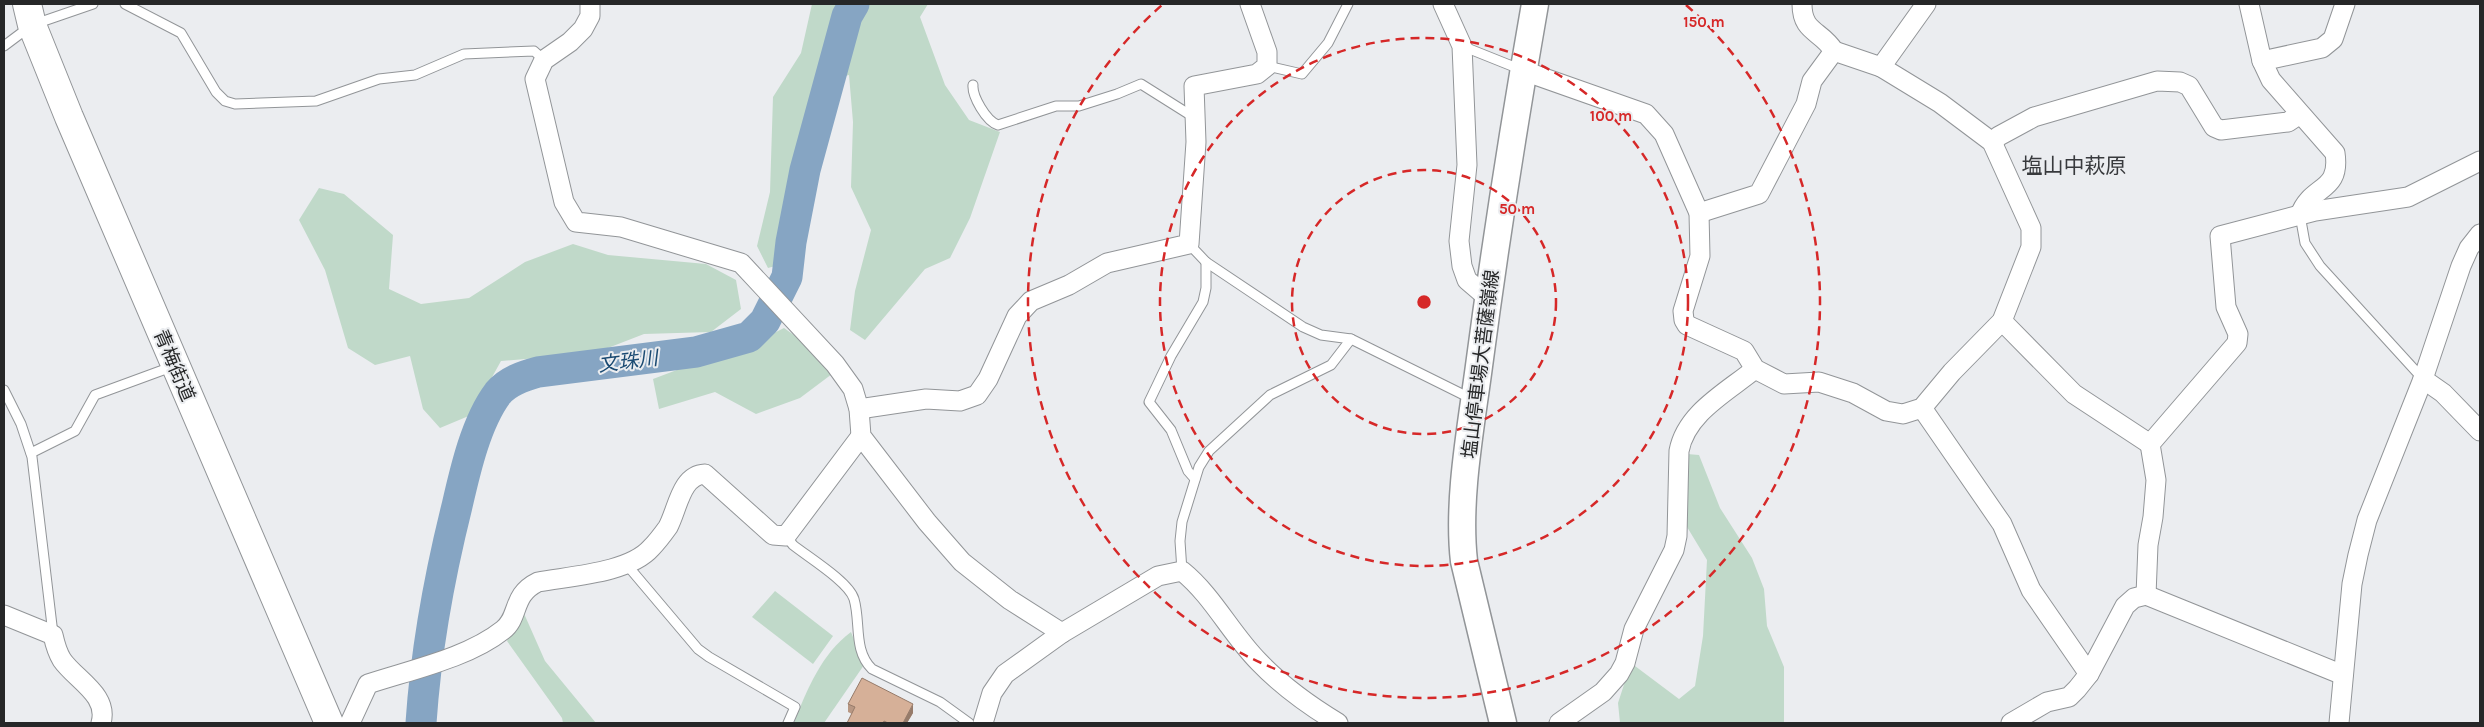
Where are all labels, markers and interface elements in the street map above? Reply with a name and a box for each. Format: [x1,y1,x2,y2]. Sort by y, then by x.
text: 150 m [1683,13,1725,31]
text: 100 m [1590,107,1632,125]
district label: 塩山中萩原 [2022,154,2127,178]
text: 50 m [1499,200,1535,218]
street label: 塩山停車場大菩薩嶺線 [1458,268,1503,460]
centre of rings [1415,293,1433,311]
street label: 青梅街道 [149,326,199,405]
water label: 文珠川 [597,346,661,377]

